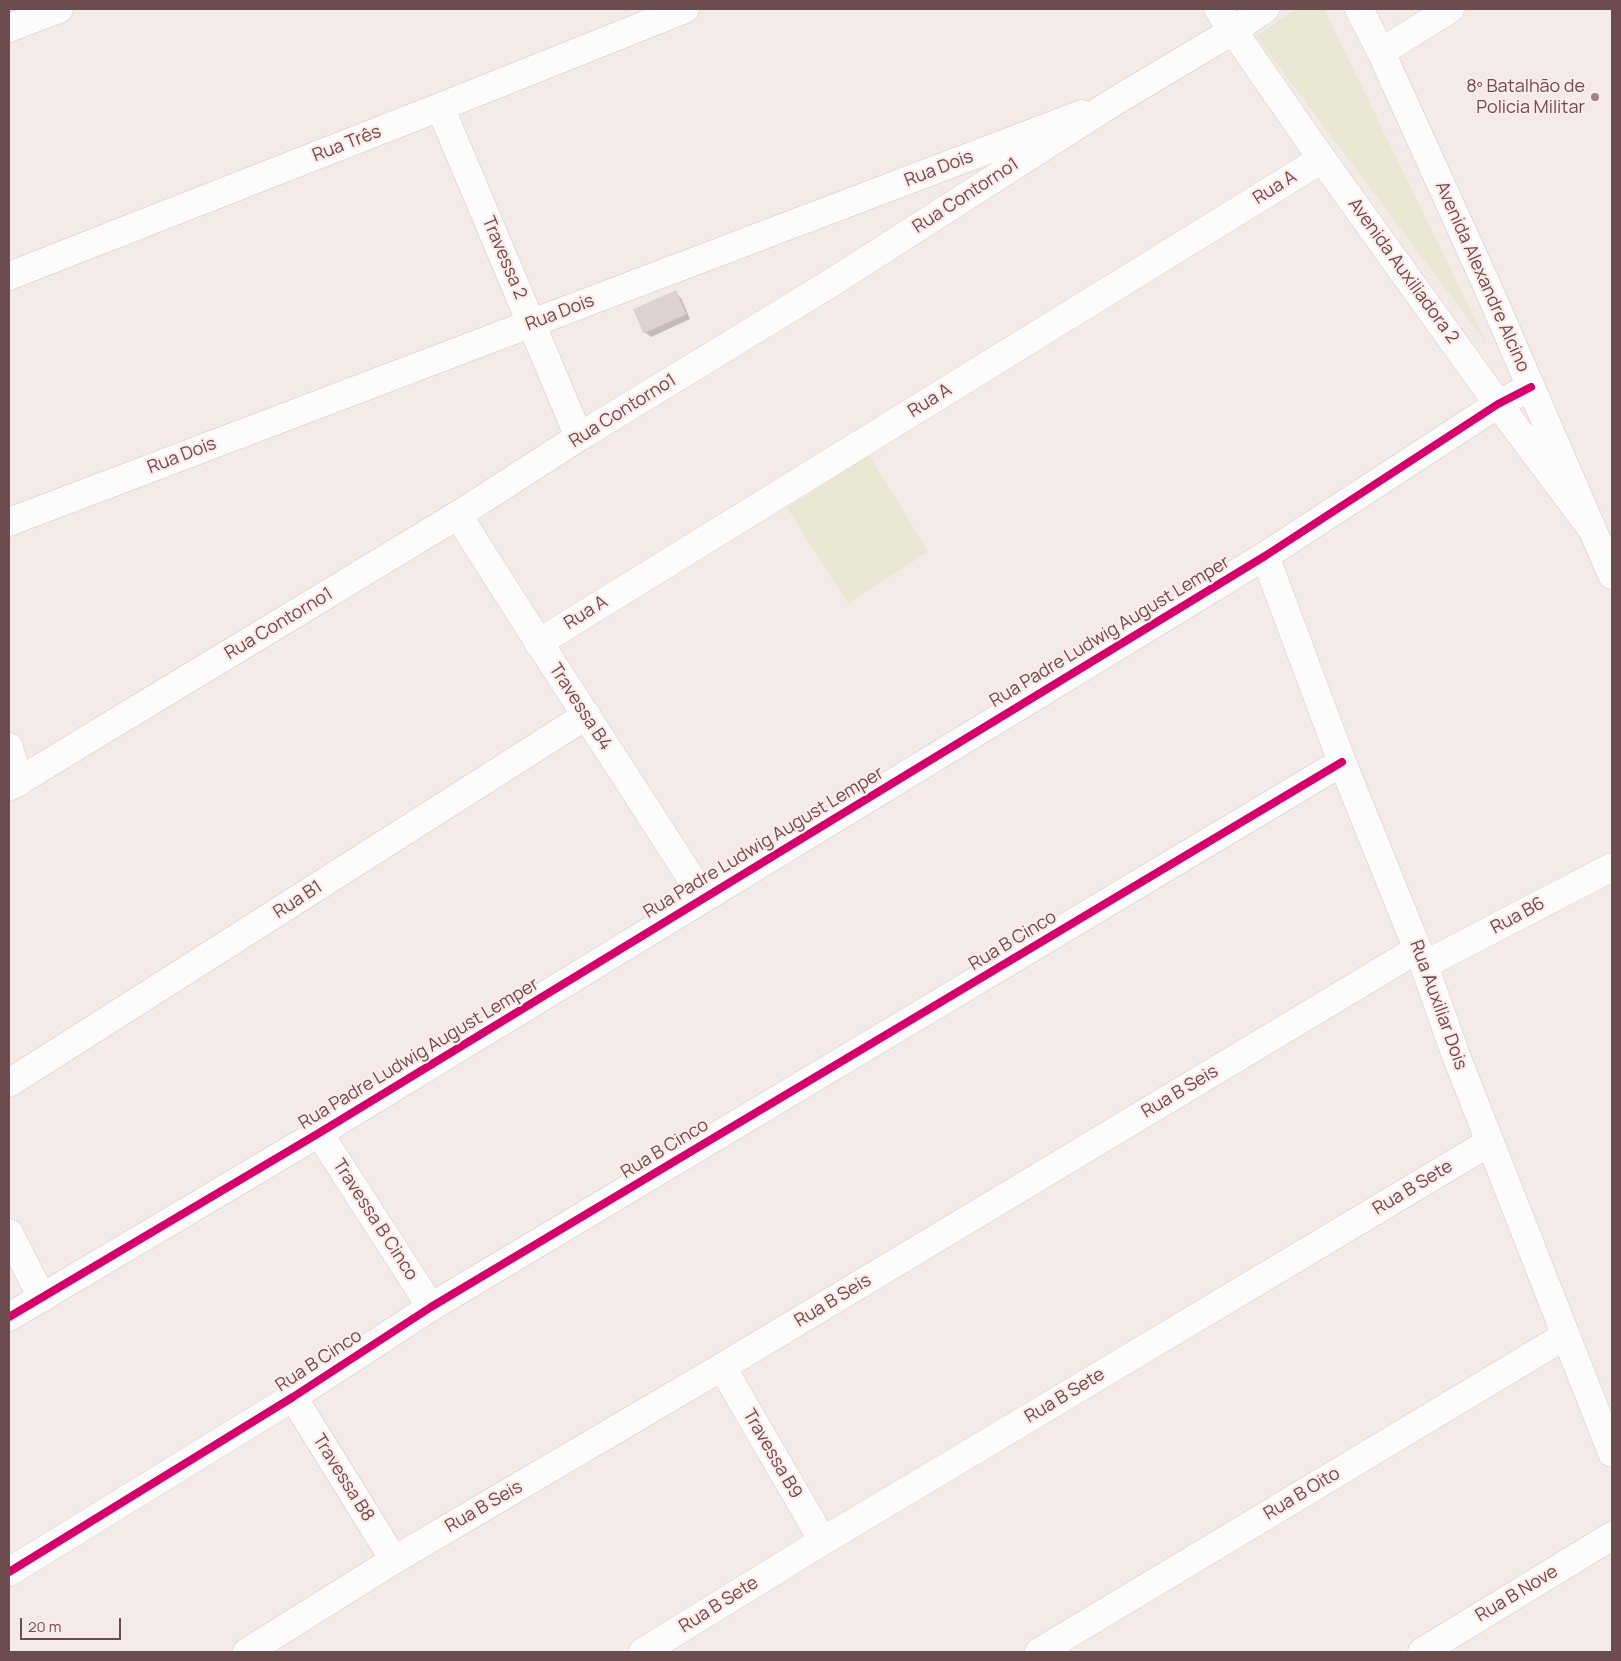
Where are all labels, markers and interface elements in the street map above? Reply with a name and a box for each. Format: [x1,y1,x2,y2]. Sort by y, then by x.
place label: 8º Batalhão de Policia Militar [1466,76,1585,118]
marker: 8º Batalhão de Policia Militar [1589,91,1601,103]
street label: Rua Três [310,121,384,167]
street label: Rua Dois [902,146,976,192]
street label: Rua Contorno1 [909,154,1023,238]
street label: Rua A [1249,166,1301,210]
street label: Avenida Alexandre Alcino [1430,178,1534,376]
street label: Avenida Auxiliadora 2 [1343,194,1463,348]
street label: Travessa 2 [477,213,531,303]
street label: Rua Dois [523,290,597,336]
street label: Rua Contorno1 [565,369,681,453]
street label: Rua A [904,379,956,423]
street label: Rua Dois [145,433,219,479]
street label: Rua Padre Ludwig August Lemper [986,552,1234,712]
street label: Rua Contorno1 [221,583,337,665]
street label: Rua A [560,591,612,635]
street label: Travessa B4 [544,660,616,754]
street label: Rua Padre Ludwig August Lemper [640,763,888,923]
street label: Rua B1 [270,876,326,924]
street label: Rua B6 [1487,893,1549,939]
street label: Rua B Cinco [965,906,1061,976]
street label: Rua Auxiliar Dois [1405,937,1471,1073]
street label: Rua Padre Ludwig August Lemper [295,974,543,1134]
street label: Rua B Seis [1138,1061,1222,1123]
street label: Rua B Cinco [617,1114,713,1184]
street label: Travessa B Cinco [328,1155,422,1285]
street label: Rua B Sete [1369,1156,1457,1220]
street label: Rua B Seis [791,1270,875,1332]
street label: Rua B Cinco [272,1325,366,1397]
street label: Rua B Sete [1021,1364,1109,1428]
street label: Travessa B9 [738,1405,806,1503]
street label: Travessa B8 [308,1430,378,1526]
street label: Rua B Oito [1260,1463,1344,1525]
street label: Rua B Seis [442,1476,526,1538]
street label: Rua B Nove [1472,1561,1562,1627]
street label: Rua B Sete [675,1572,763,1638]
scale bar [22,1608,124,1640]
text: 20 m [28,1616,61,1637]

